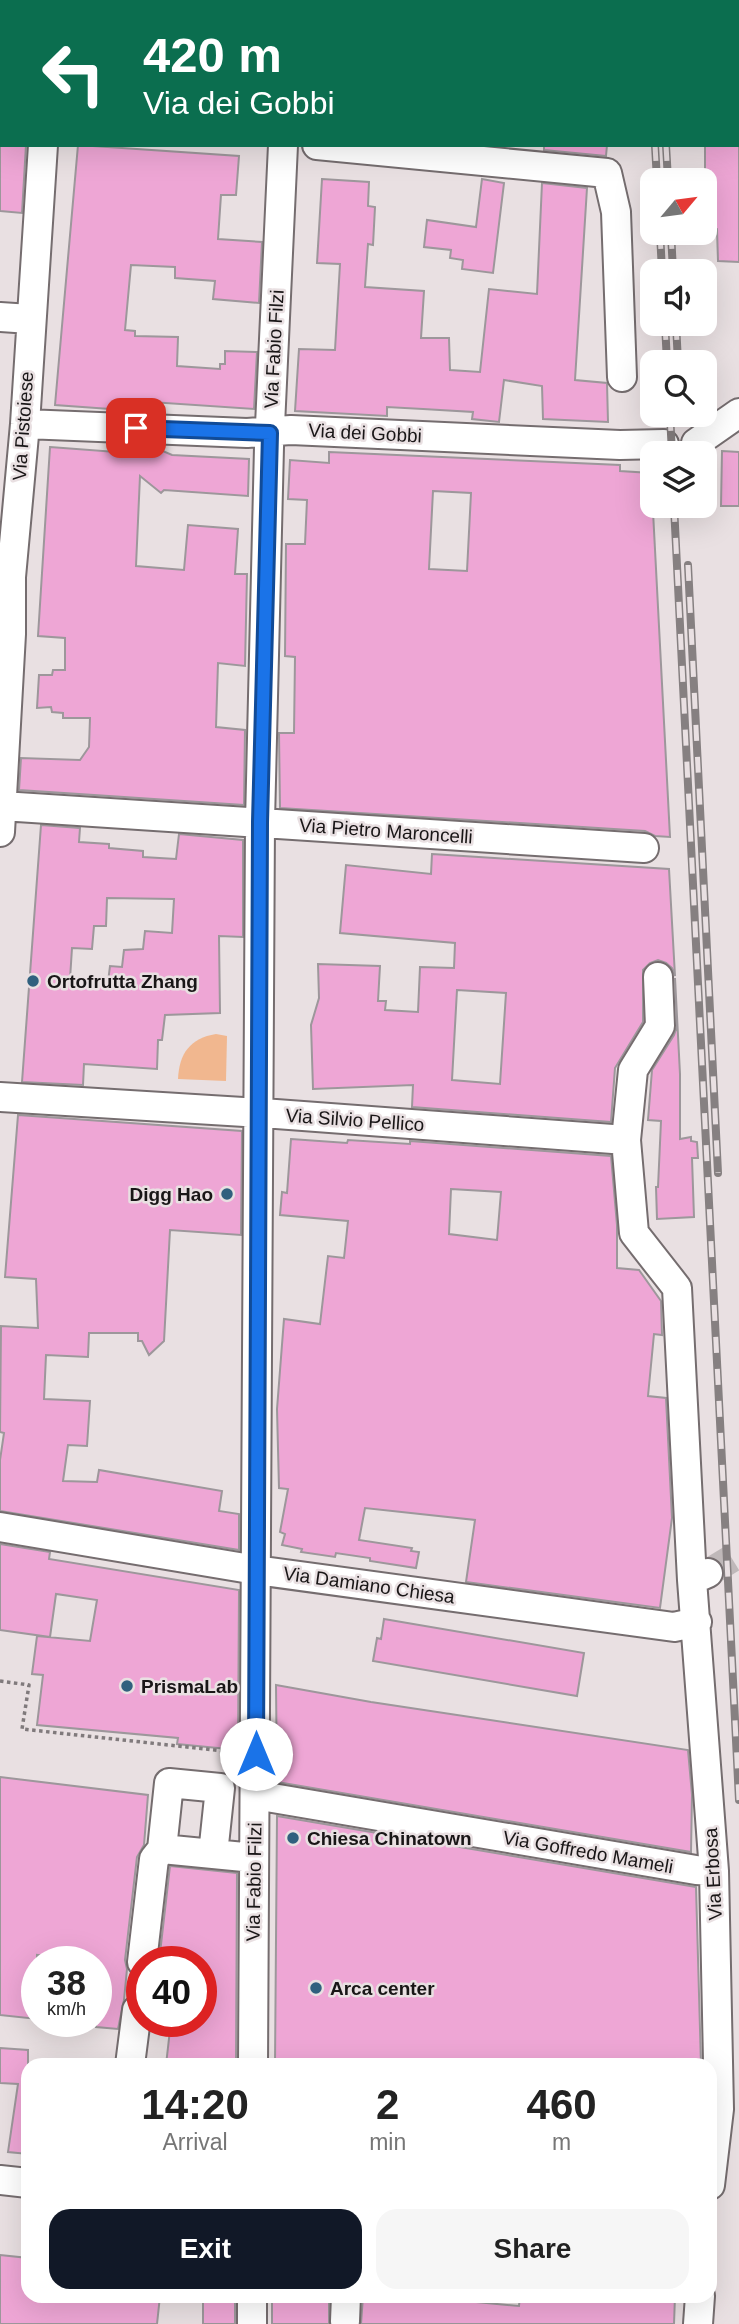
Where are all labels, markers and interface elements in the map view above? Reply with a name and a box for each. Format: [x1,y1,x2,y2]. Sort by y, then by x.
icon: left [28,28,119,119]
text: 420 m [143,28,282,82]
text: Via dei Gobbi [143,85,335,121]
north arrow [640,168,718,245]
map controls [640,168,717,518]
button: sound [640,259,717,336]
street label: Via Fabio Filzi [260,289,288,409]
button: search [640,350,717,427]
street label: Via Pistoiese [9,371,37,481]
pin [106,398,166,458]
icon: arrive [117,409,155,447]
street label: Via dei Gobbi [308,420,422,446]
button: layers [640,441,717,518]
street label: Via Pietro Maroncelli [299,814,473,848]
place label: Ortofrutta Zhang [47,971,198,992]
marker: Ortofrutta Zhang [25,973,41,989]
street label: Via Silvio Pellico [285,1105,425,1135]
place label: Digg Hao [130,1184,213,1205]
marker: Digg Hao [219,1186,235,1202]
street label: Via Damiano Chiesa [282,1563,456,1607]
place label: PrismaLab [141,1676,238,1697]
marker: PrismaLab [119,1678,135,1694]
position arrow [219,1717,293,1791]
street label: Via Fabio Filzi [242,1822,266,1942]
street label: Via Goffredo Mameli [501,1827,675,1877]
street label: Via Erbosa [700,1827,726,1921]
place label: Chiesa Chinatown [307,1828,472,1849]
marker: Chiesa Chinatown [285,1830,301,1846]
speed limit sign: 40 [126,1946,217,2037]
text: 38 [47,1963,86,2002]
place label: Arca center [330,1978,435,1999]
marker: Arca center [308,1980,324,1996]
text: km/h [47,1999,86,2019]
text: 14:20 [141,2081,249,2128]
text: 2 [376,2081,399,2128]
text: 460 [527,2081,597,2128]
text: Arrival [162,2129,228,2155]
text: min [369,2129,406,2155]
text: m [552,2129,571,2155]
button: Exit [49,2209,362,2289]
button: Share [376,2209,689,2289]

